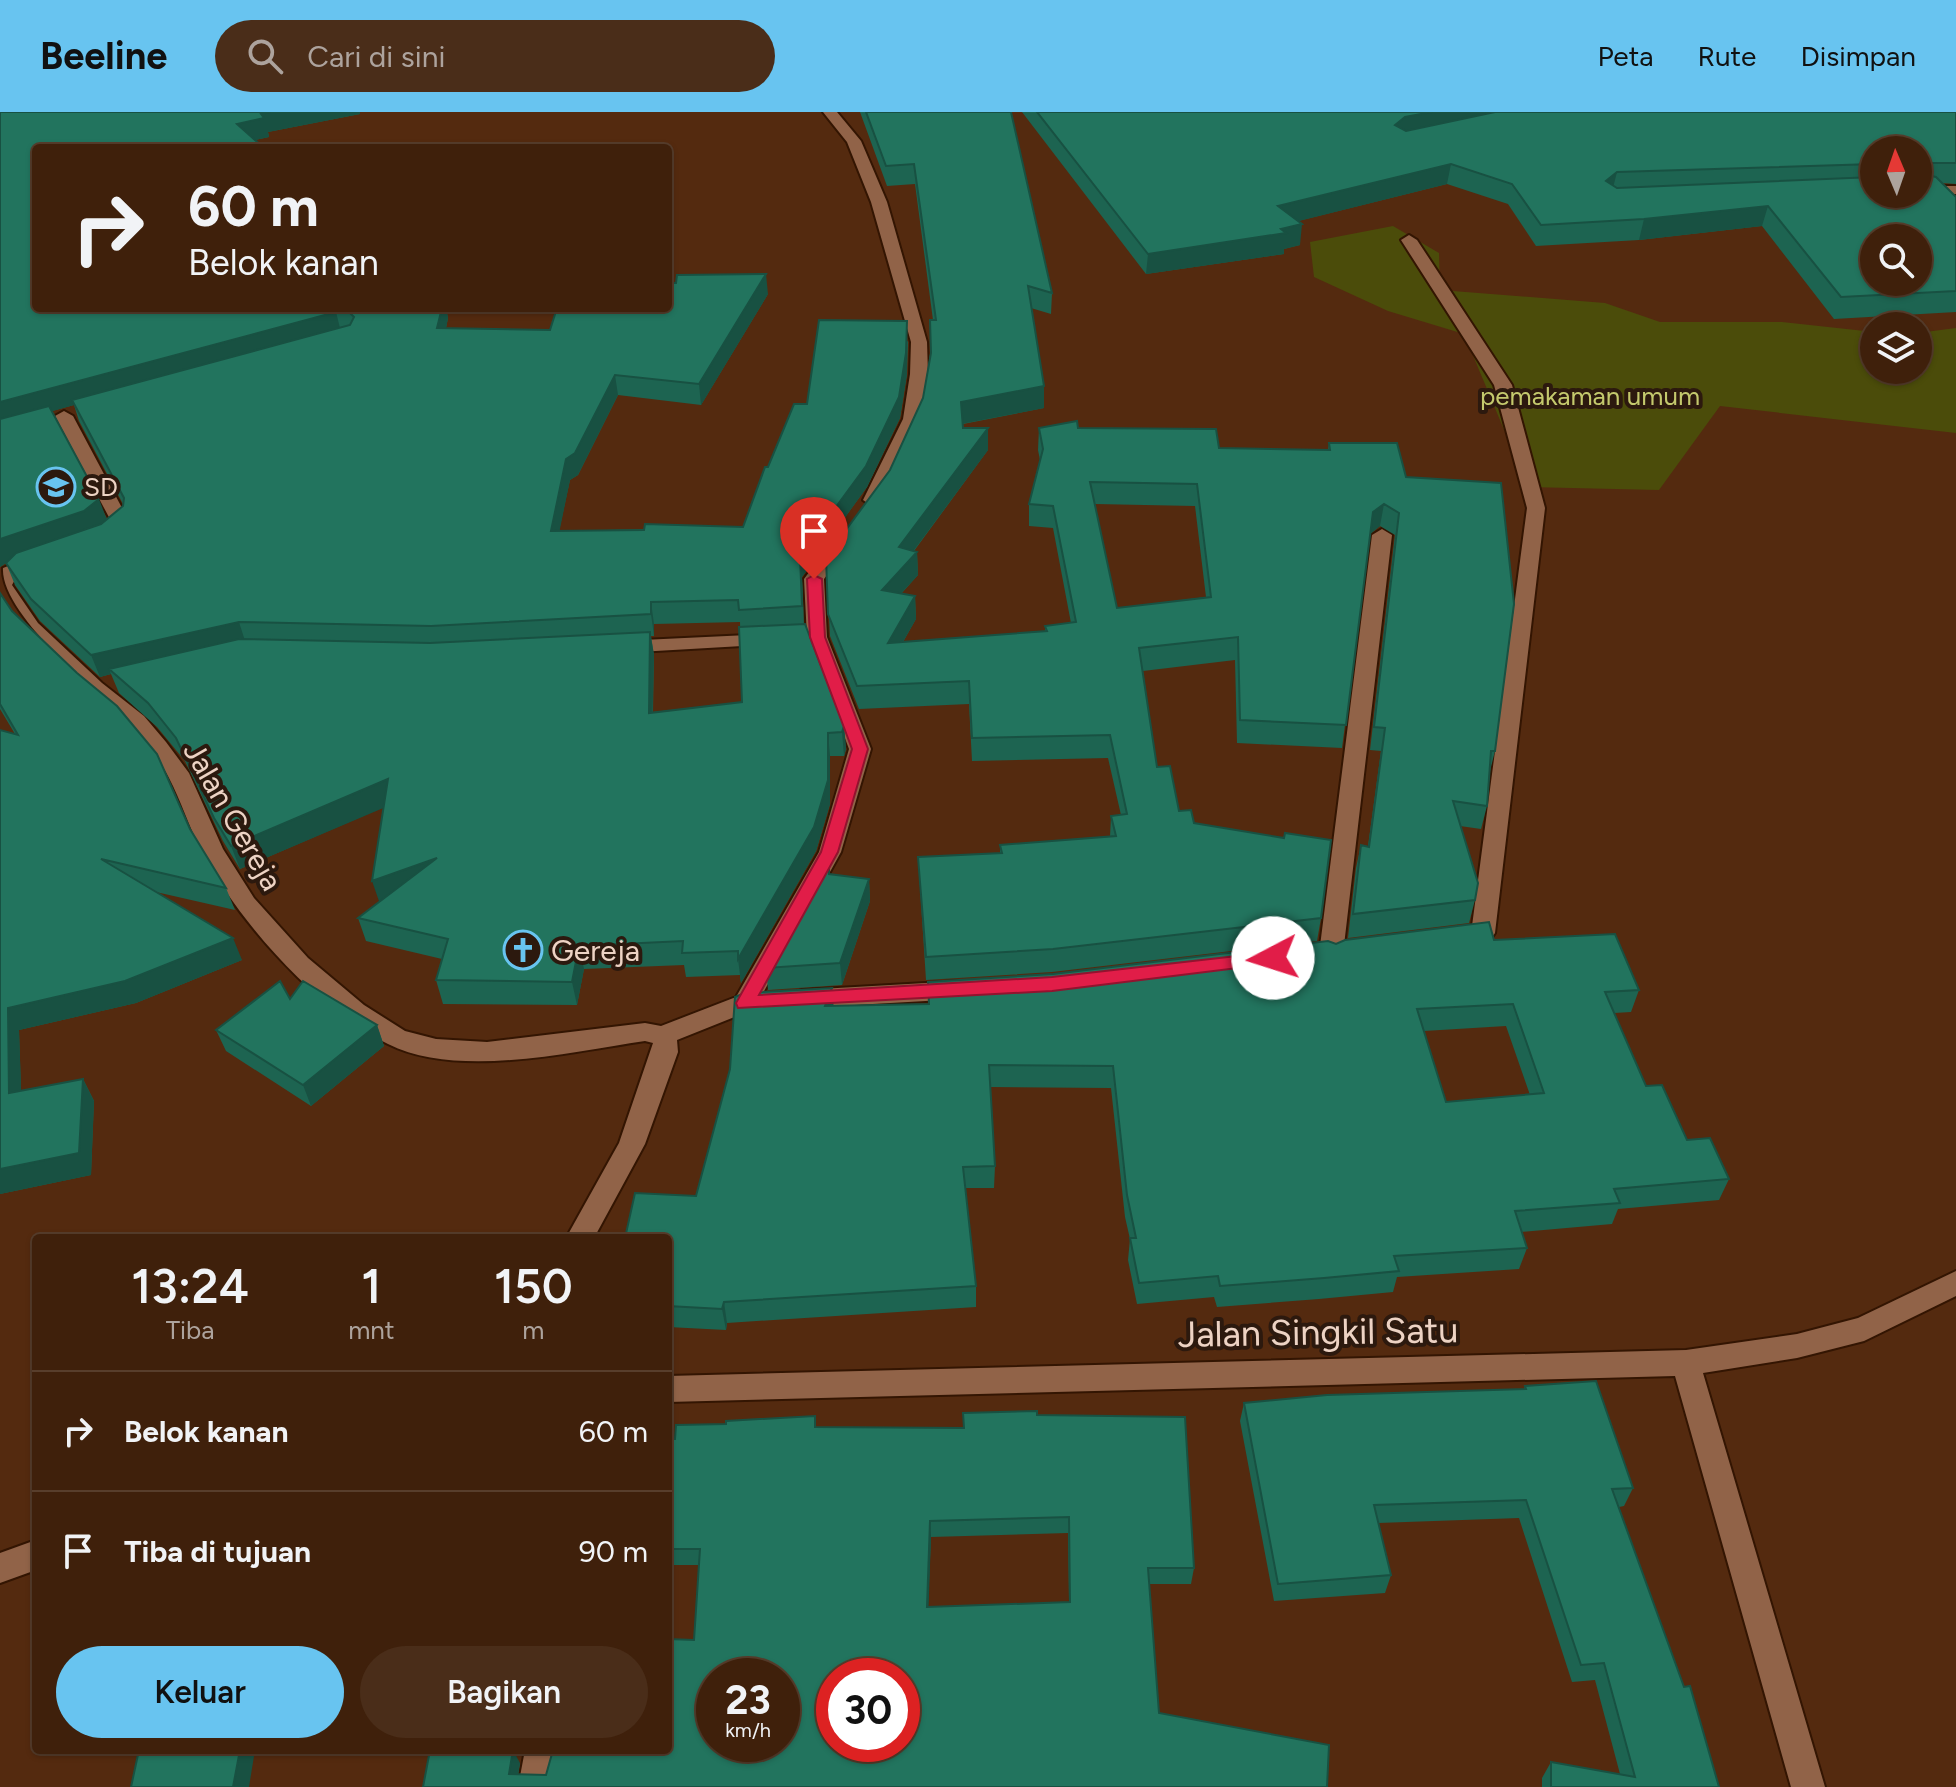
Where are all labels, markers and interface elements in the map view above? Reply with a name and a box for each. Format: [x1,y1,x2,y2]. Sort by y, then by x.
search box [215,20,775,92]
text: Beeline [40,33,167,79]
icon: search [243,34,287,78]
text: Cari di sini [307,38,445,75]
text: Peta [1597,39,1653,73]
text: Rute [1697,39,1756,73]
text: Disimpan [1800,39,1916,73]
north arrow [1860,136,1932,208]
map controls [1860,136,1932,384]
text: 60 m [188,173,319,240]
icon: right [56,176,160,280]
button: search [1860,224,1932,296]
text: Belok kanan [188,241,379,284]
button: layers [1860,312,1932,384]
park label: pemakaman umum [1480,380,1700,412]
school or university icon: SD [35,466,77,508]
place label: SD [84,471,118,503]
pin [780,497,848,579]
icon: arrive [792,509,836,553]
street label: Jalan Gereja [176,735,290,897]
position arrow [1231,916,1315,1000]
church icon: Gereja [502,929,544,971]
place label: Gereja [551,932,640,969]
text: 13:24 [131,1257,249,1315]
text: 1 [361,1257,381,1315]
text: 150 [494,1257,573,1315]
street label: Jalan Singkil Satu [1177,1308,1459,1356]
text: Tiba [166,1314,215,1346]
text: mnt [348,1314,395,1346]
text: m [522,1314,544,1346]
icon: right [56,1409,100,1453]
text: Belok kanan [124,1413,289,1450]
text: 60 m [579,1413,648,1450]
icon: arrive [56,1529,100,1573]
text: Tiba di tujuan [124,1533,311,1570]
text: 90 m [579,1533,648,1570]
button: Keluar [56,1646,344,1738]
button: Bagikan [360,1646,648,1738]
speed limit sign: 30 [816,1658,920,1762]
text: 23 [725,1676,771,1724]
text: km/h [725,1718,771,1742]

